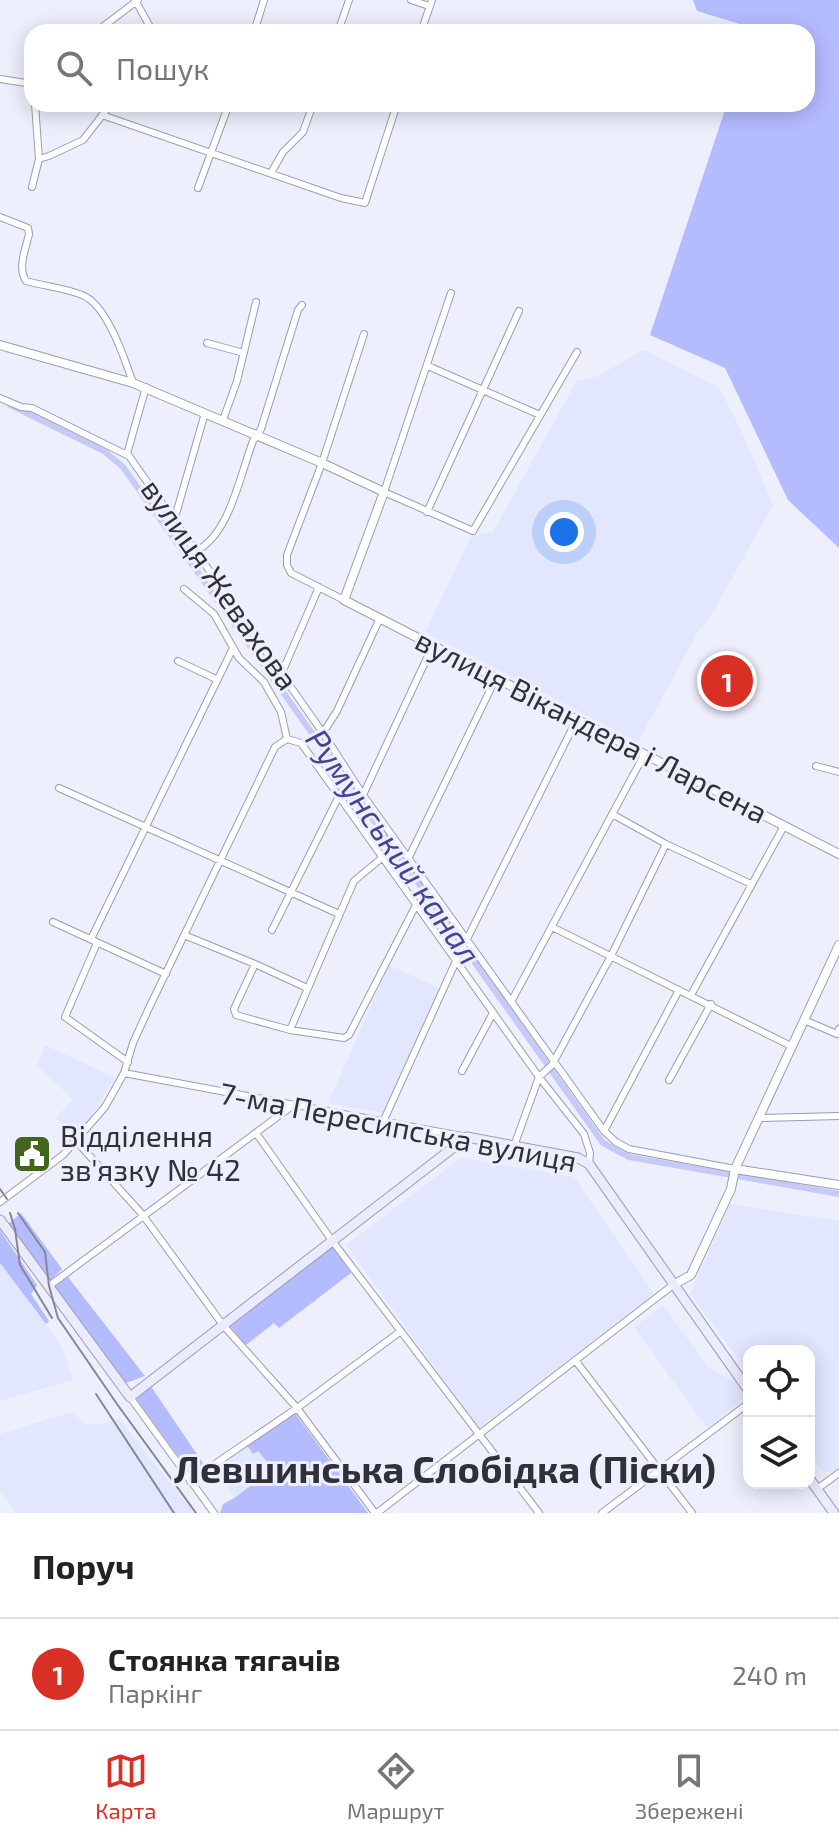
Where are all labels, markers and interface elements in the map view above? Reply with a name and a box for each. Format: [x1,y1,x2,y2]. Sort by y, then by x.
search box [24,24,815,112]
icon: search [52,46,96,90]
text: Пошук [116,50,209,86]
street label: вулиця Жевахова [134,472,307,697]
your location [544,512,584,552]
street label: вулиця Вікандера і Ларсена [410,621,774,831]
pin: 1 [701,651,753,711]
water label: Румунський канал [299,721,490,971]
street label: 7-ма Пересипська вулиця [217,1074,580,1179]
place label: Відділення зв'язку № 42 [60,1117,241,1188]
public building icon: Відділення зв'язку № 42 [11,1133,53,1175]
map controls [743,1345,815,1489]
button: locate [743,1345,815,1417]
button: layers [743,1417,815,1489]
district label: Левшинська Слобідка (Піски) [174,1445,716,1491]
text: Поруч [32,1545,135,1586]
text: Стоянка тягачів [108,1641,341,1677]
text: 1 [52,1659,64,1690]
text: 240 m [732,1659,807,1690]
text: Паркінг [108,1677,203,1708]
tab: Карта [95,1749,156,1823]
tab: Маршрут [347,1749,444,1823]
tab: Збережені [635,1749,744,1823]

